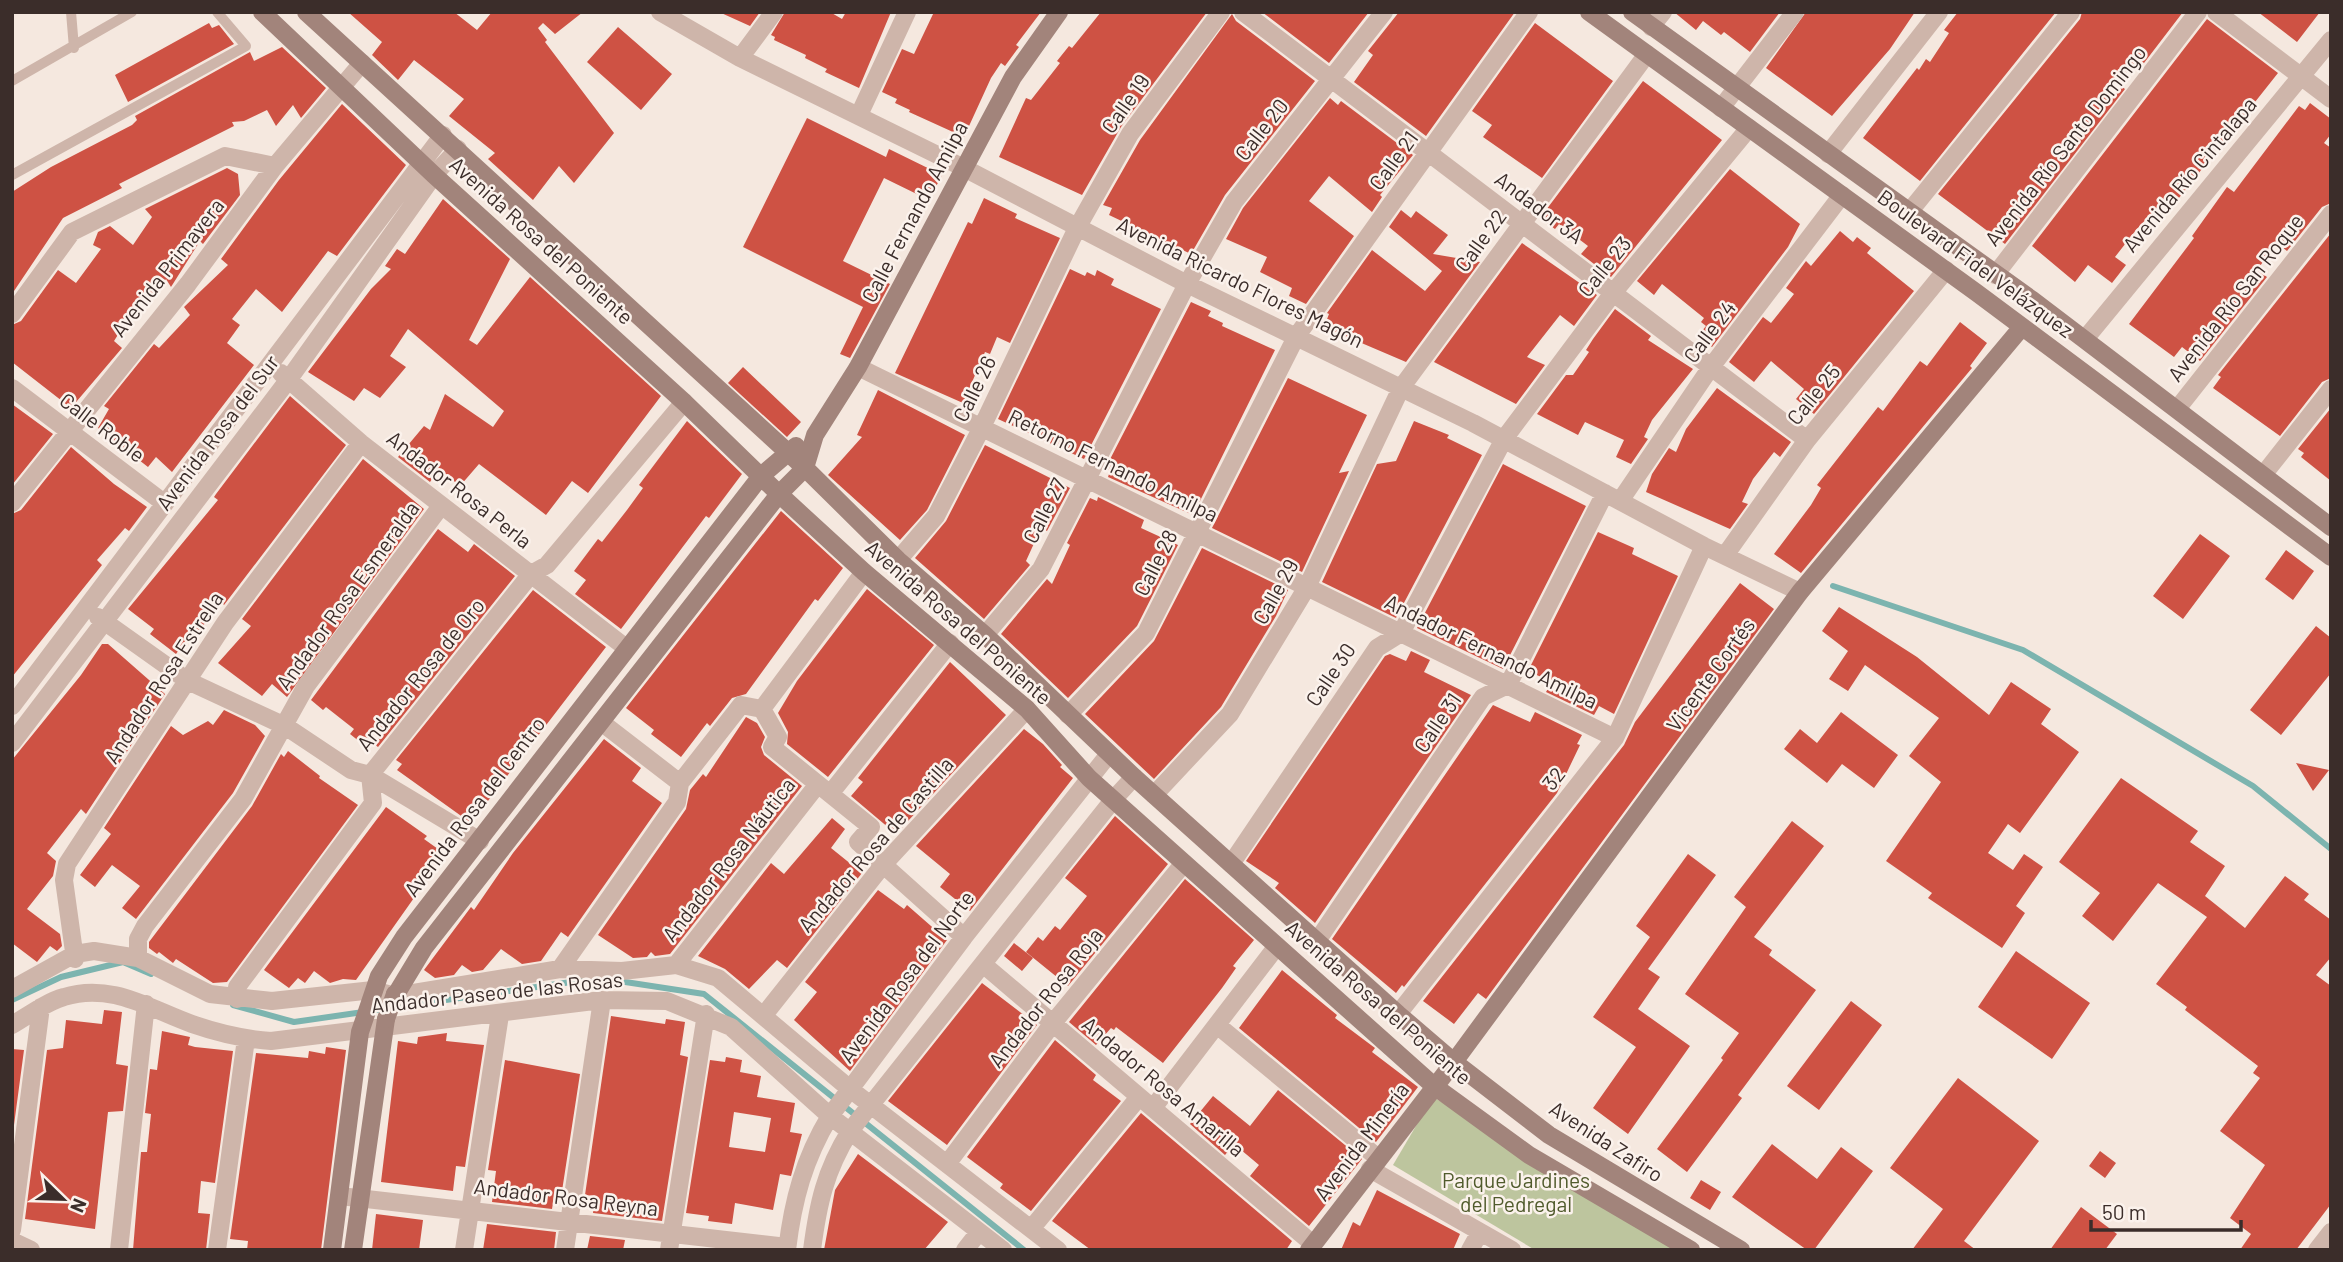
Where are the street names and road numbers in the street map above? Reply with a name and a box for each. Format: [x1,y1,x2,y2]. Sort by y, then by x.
street label: Avenida Río Santo Domingo [1979,40,2151,250]
street label: Calle 19 [1095,69,1154,138]
street label: Avenida Río Cintalapa [2117,91,2261,257]
street label: Calle 20 [1229,93,1293,165]
street label: Calle Fernando Amilpa [855,117,972,306]
street label: Calle 21 [1363,126,1423,194]
street label: Avenida Rosa del Poniente [445,151,639,329]
street label: Andador 3A [1491,165,1589,248]
street label: Boulevard Fidel Velázquez [1873,184,2078,342]
street label: Avenida Primavera [105,193,229,341]
street label: Calle 22 [1449,204,1511,276]
street label: Avenida Río San Roque [2162,208,2308,386]
street label: Avenida Ricardo Flores Magón [1113,211,1368,352]
street label: Calle 23 [1572,231,1636,301]
street label: Calle 24 [1677,295,1740,367]
street label: Avenida Rosa del Sur [150,349,284,515]
street label: Calle 26 [947,351,1000,425]
street label: Calle 25 [1781,359,1845,429]
street label: Calle Roble [55,387,150,467]
street label: Retorno Fernando Amilpa [1005,403,1222,526]
street label: Andador Rosa Perla [383,425,537,553]
street label: Calle 27 [1017,474,1071,547]
street label: Andador Rosa Esmeralda [270,496,424,694]
street label: Calle 28 [1128,525,1182,599]
street label: Avenida Rosa del Poniente [861,534,1057,709]
street label: Calle 29 [1247,554,1303,628]
street label: Andador Rosa Estrella [98,587,228,768]
street label: Andador Fernando Amilpa [1381,588,1602,713]
street label: Andador Rosa de Oro [351,593,489,755]
street label: Vicente Cortés [1660,612,1759,736]
street label: Calle 30 [1300,638,1360,711]
street label: Calle 31 [1408,688,1466,757]
street label: Avenida Rosa del Centro [398,711,550,901]
street label: Andador Rosa de Castilla [792,751,958,937]
street label: 32 [1536,762,1569,794]
street label: Andador Rosa Náutica [656,772,800,946]
street label: Avenida Rosa del Norte [833,885,979,1067]
street label: Avenida Rosa del Poniente [1281,914,1477,1089]
street label: Andador Rosa Roja [983,922,1107,1072]
street label: Andador Paseo de las Rosas [370,966,624,1017]
street label: Andador Rosa Amarilla [1078,1011,1250,1161]
street label: Avenida Minería [1308,1077,1413,1205]
street label: Avenida Zafiro [1545,1095,1668,1187]
street label: Andador Rosa Reyna [473,1173,660,1220]

